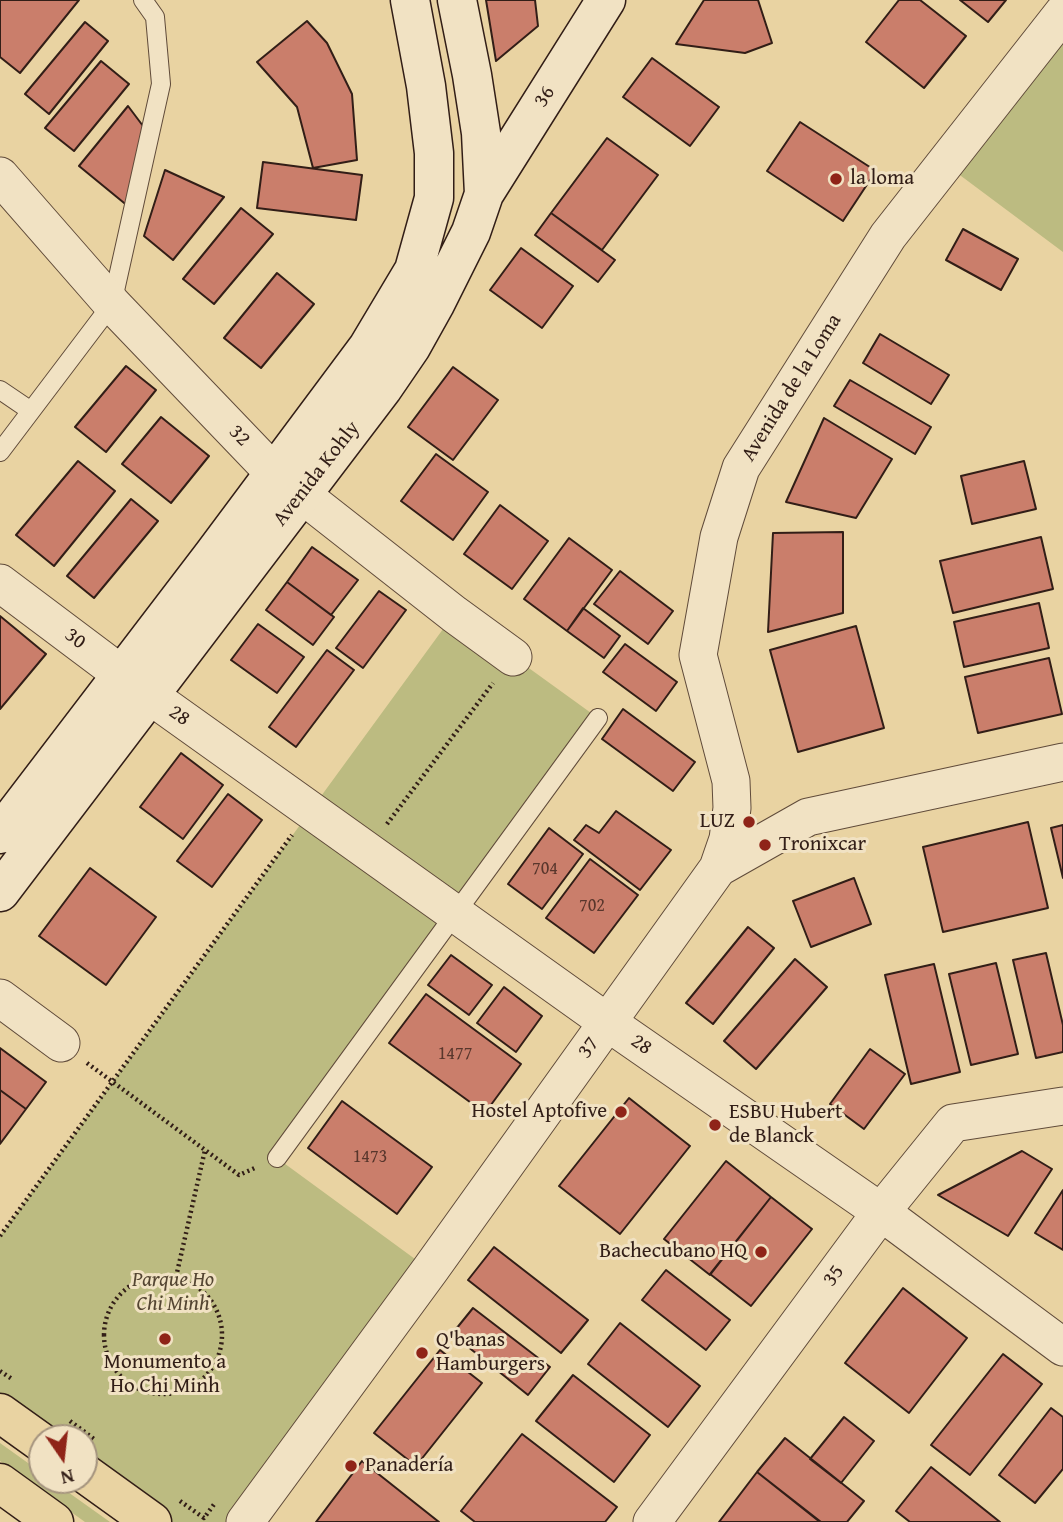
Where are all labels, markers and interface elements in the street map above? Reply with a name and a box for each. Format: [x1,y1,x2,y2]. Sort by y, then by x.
street label: 36 [529,82,561,112]
place label: la loma [850,166,914,192]
marker: la loma [828,171,844,187]
street label: Avenida de la Loma [737,310,847,466]
street label: Avenida Kohly [268,416,366,532]
street label: 32 [223,420,255,452]
street label: 30 [59,623,91,655]
street label: 28 [163,700,195,732]
place label: LUZ [700,809,735,835]
marker: LUZ [741,814,757,830]
place label: Tronixcar [779,832,866,858]
marker: Tronixcar [757,837,773,853]
house number: 704 [532,858,558,880]
house number: 702 [579,895,605,917]
street label: 28 [625,1029,657,1061]
street label: 37 [573,1032,605,1064]
house number: 1477 [438,1043,472,1065]
place label: Hostel Aptofive [472,1099,607,1125]
place label: ESBU Hubert de Blanck [729,1100,842,1150]
marker: Hostel Aptofive [613,1104,629,1120]
marker: ESBU Hubert de Blanck [707,1117,723,1133]
house number: 1473 [353,1146,387,1168]
place label: Bachecubano HQ [599,1239,747,1265]
marker: Bachecubano HQ [753,1244,769,1260]
street label: 35 [818,1260,850,1292]
park label: Parque Ho Chi Minh [132,1268,214,1318]
place label: Q'banas Hamburgers [436,1328,545,1378]
marker: Monumento a Ho Chi Minh [157,1331,173,1347]
marker: Q'banas Hamburgers [414,1345,430,1361]
place label: Monumento a Ho Chi Minh [104,1350,226,1400]
north arrow [28,1424,98,1494]
place label: Panadería [365,1453,453,1479]
marker: Panadería [343,1458,359,1474]
text: N [58,1462,77,1493]

